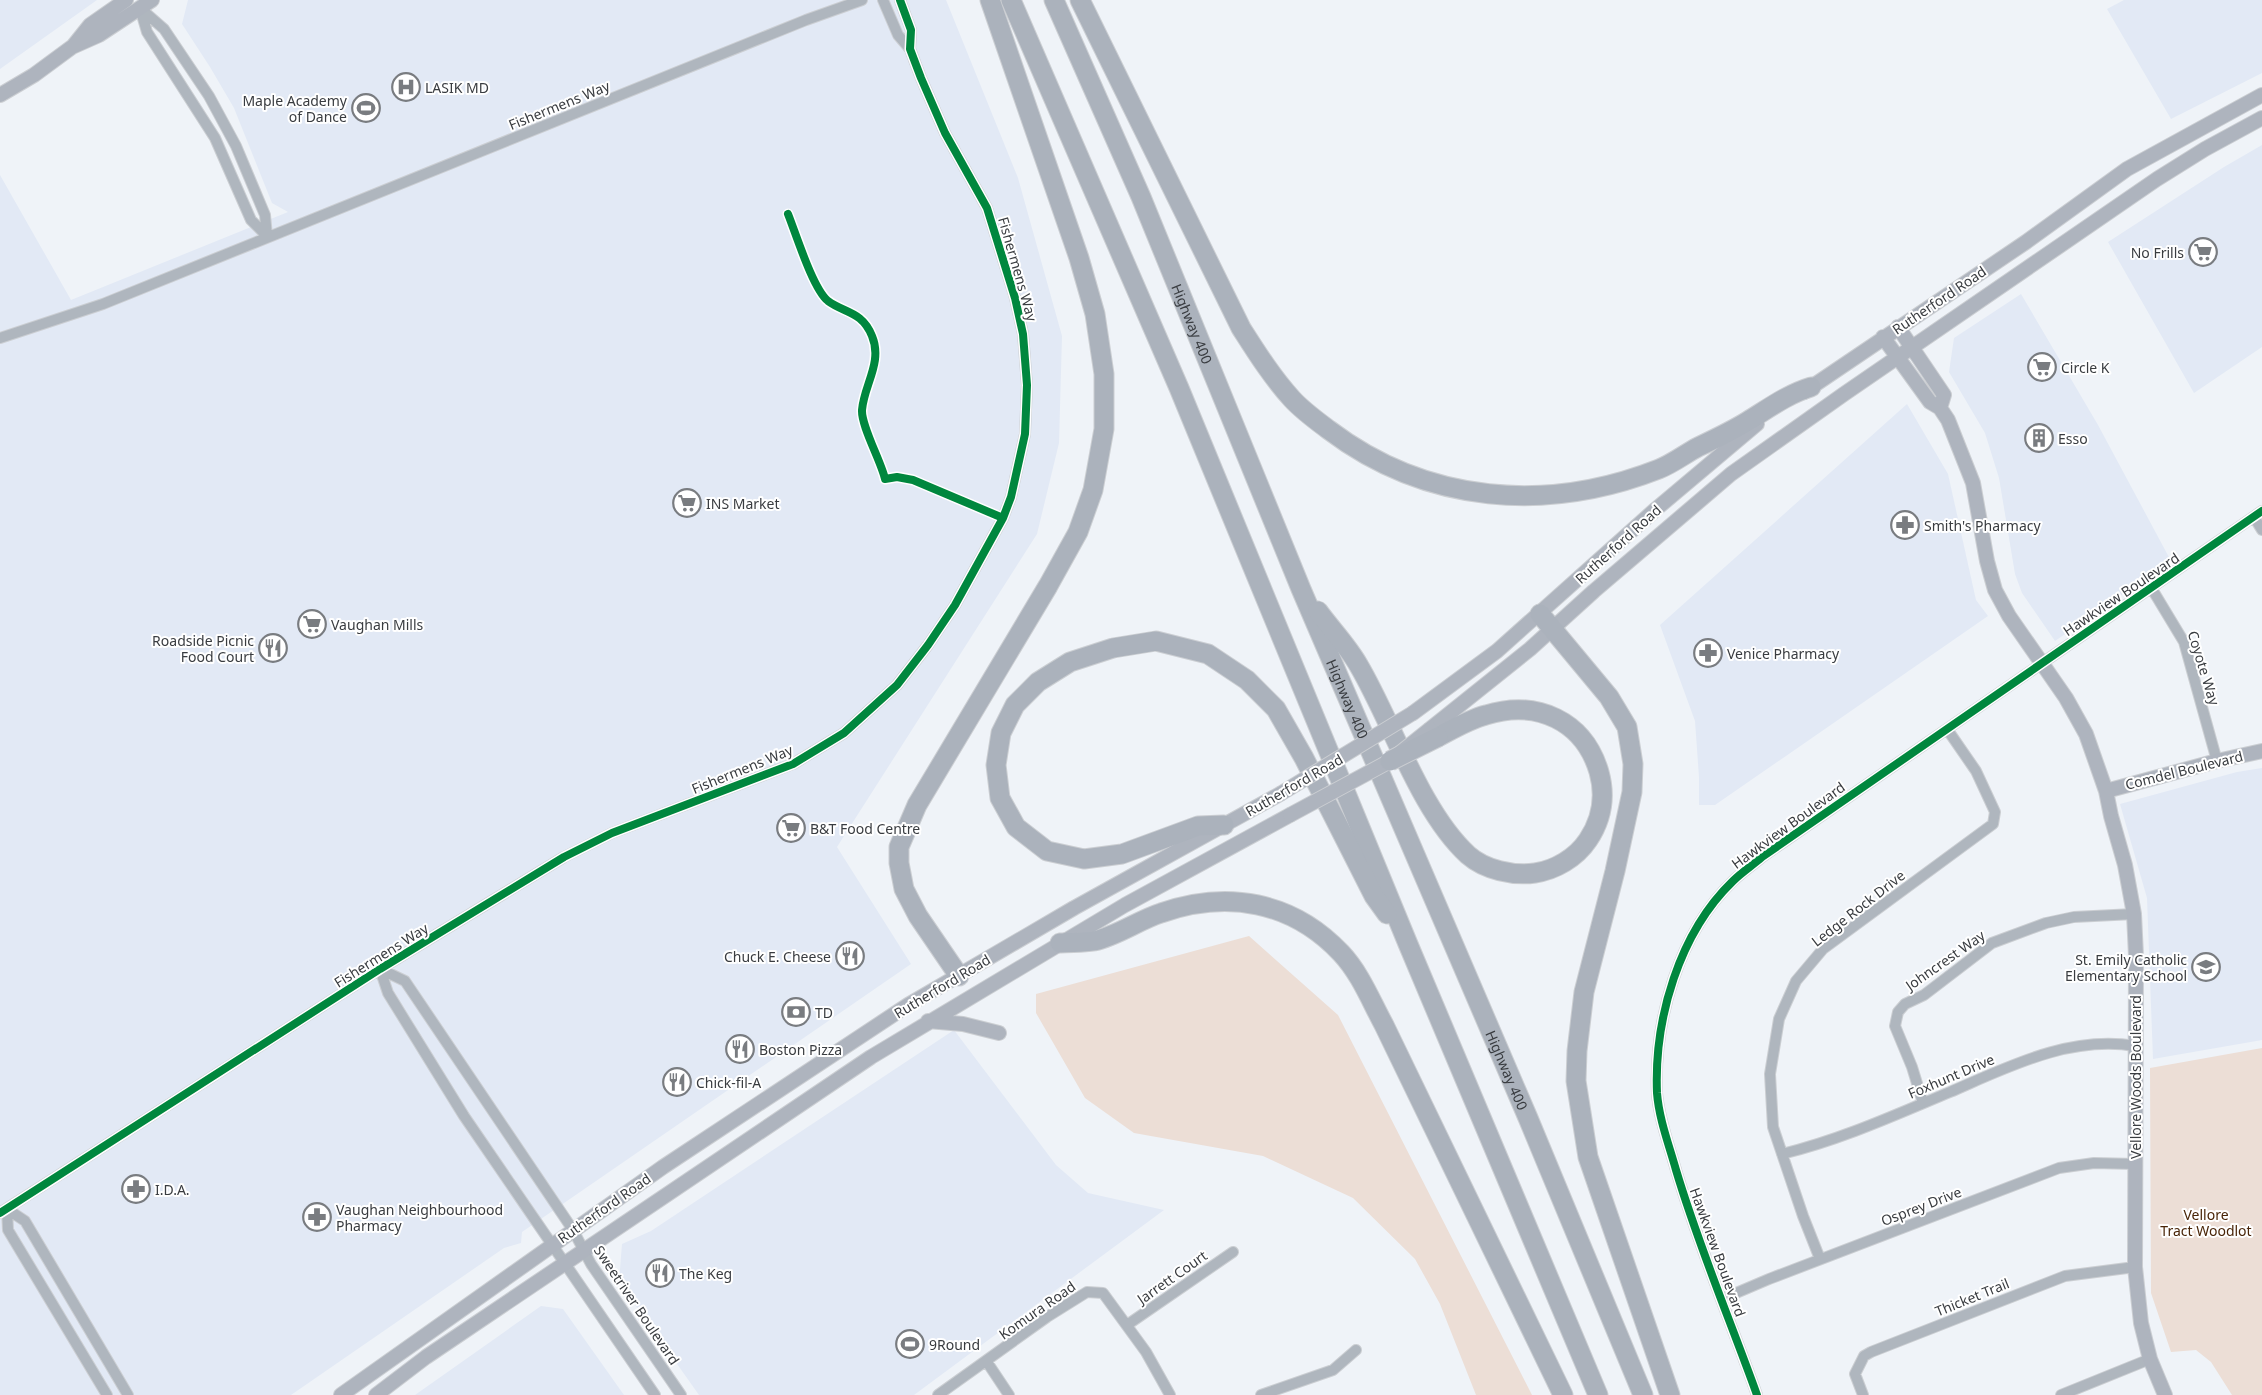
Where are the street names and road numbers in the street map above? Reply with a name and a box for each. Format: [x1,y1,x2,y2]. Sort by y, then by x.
street label: Fishermens Way [506,76,613,134]
street label: Fishermens Way [994,215,1042,324]
street label: Rutherford Road [1888,262,1990,338]
street label: Highway 400 [1168,281,1217,366]
street label: Rutherford Road [1571,500,1665,588]
street label: Hawkview Boulevard [2059,548,2183,640]
street label: Coyote Way [2184,628,2225,708]
street label: Highway 400 [1323,656,1374,741]
street label: Fishermens Way [689,740,796,798]
street label: Comdel Boulevard [2123,746,2245,794]
street label: Rutherford Road [1242,749,1346,821]
street label: Hawkview Boulevard [1727,777,1849,873]
street label: Ledge Rock Drive [1807,865,1909,950]
street label: Fishermens Way [330,918,432,992]
street label: Johncrest Way [1900,925,1989,996]
street label: Rutherford Road [890,950,994,1022]
street label: Vellore Woods Boulevard [2126,995,2145,1159]
street label: Highway 400 [1482,1027,1533,1113]
street label: Foxhunt Drive [1905,1049,1997,1103]
street label: Rutherford Road [554,1169,654,1247]
street label: Osprey Drive [1878,1182,1964,1230]
street label: Hawkview Boulevard [1686,1185,1750,1319]
street label: Sweetriver Boulevard [590,1242,684,1368]
street label: Jarrett Court [1132,1246,1211,1309]
street label: Thicket Trail [1932,1273,2012,1321]
street label: Komura Road [995,1277,1079,1343]

